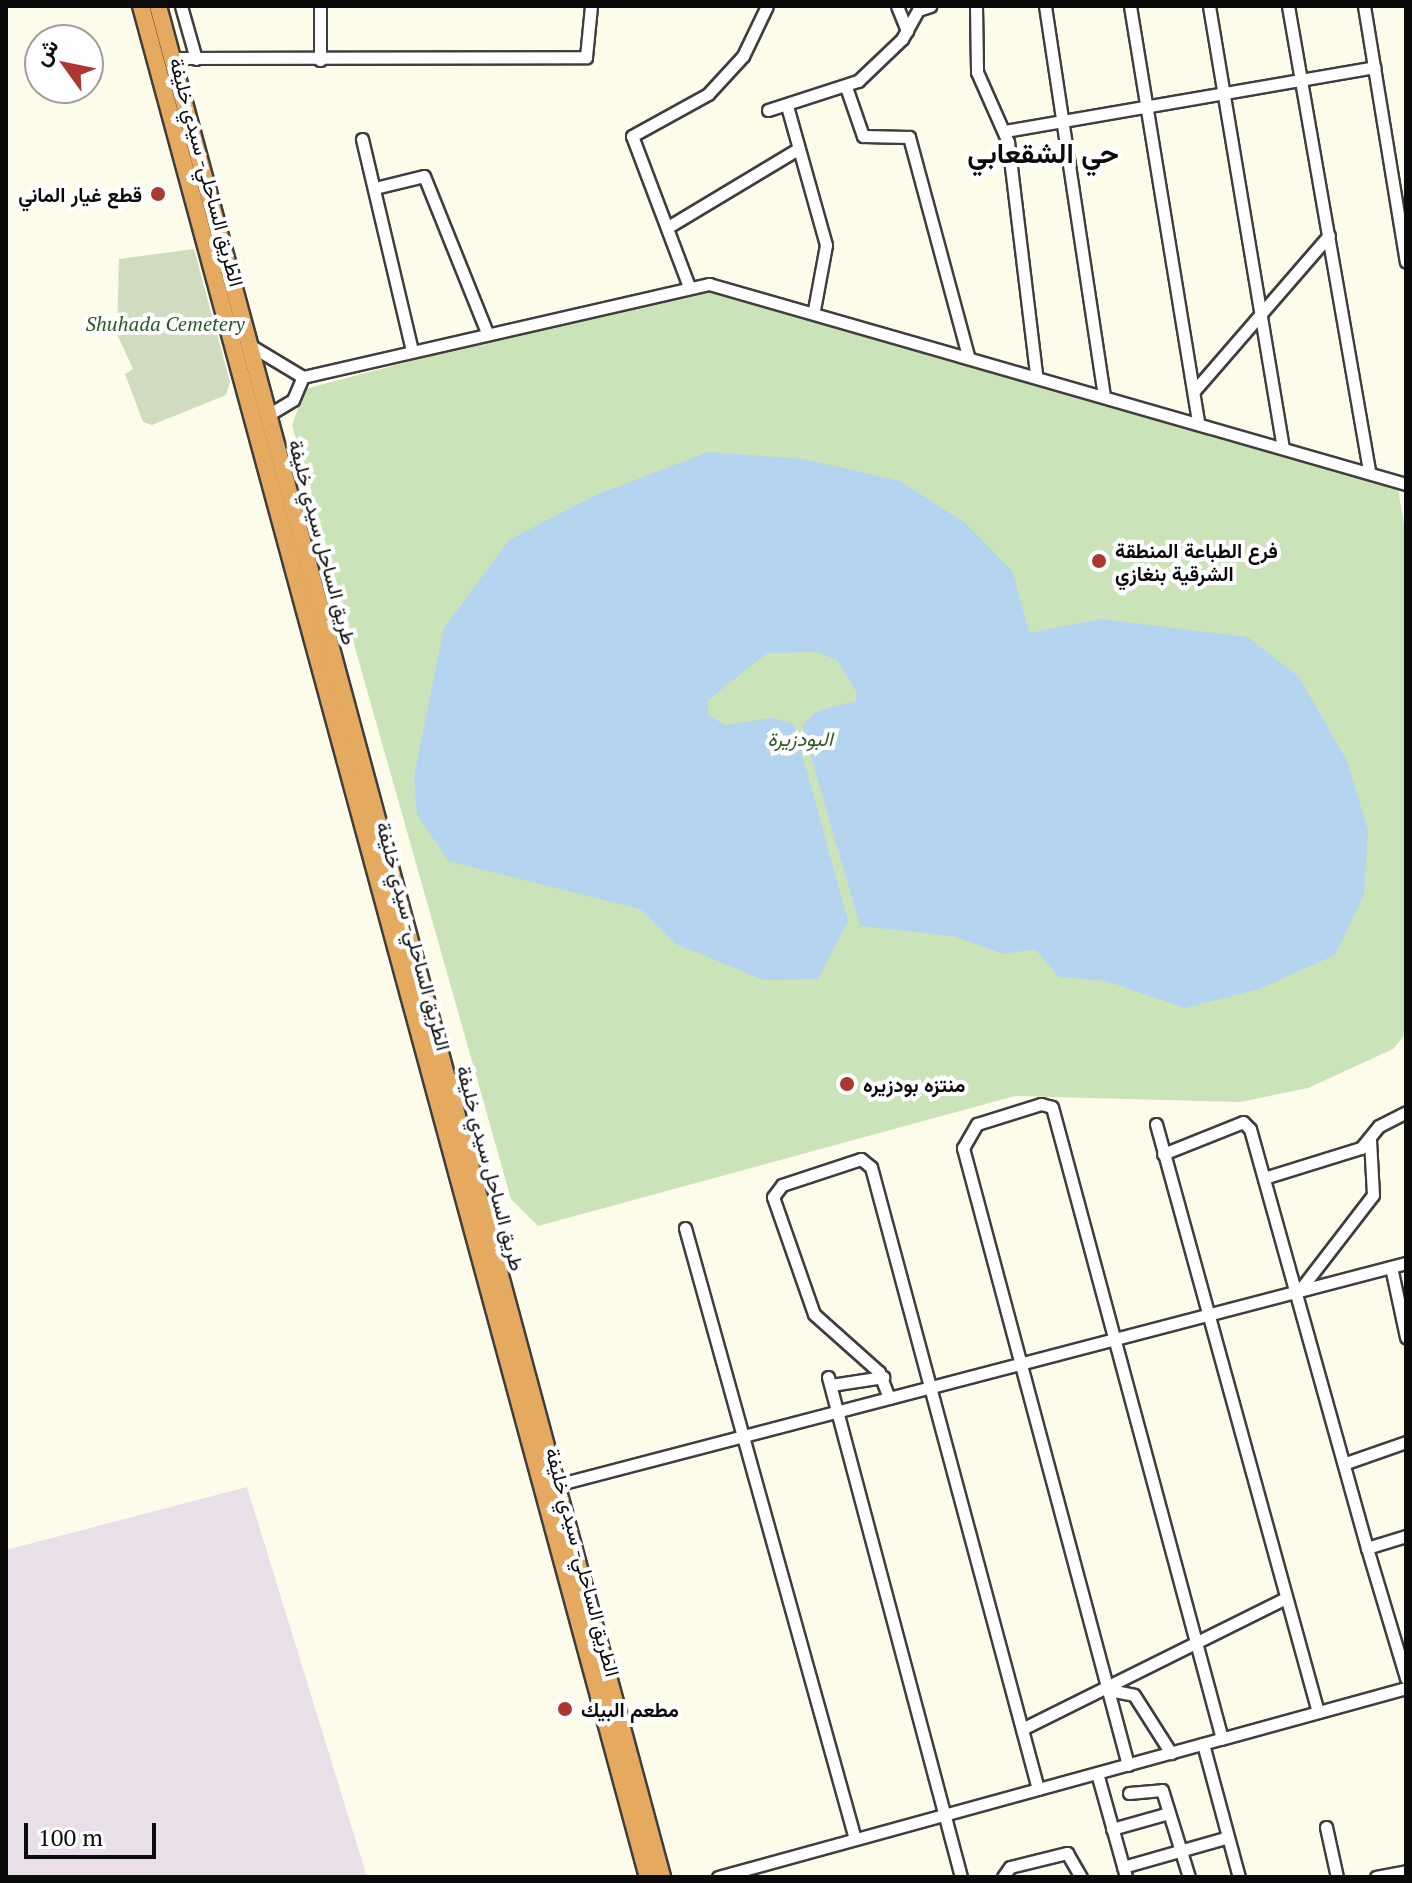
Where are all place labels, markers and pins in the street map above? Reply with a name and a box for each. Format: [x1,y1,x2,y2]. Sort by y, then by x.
place label: قطع غيار الماني [18,182,142,206]
marker: قطع غيار الماني [149,185,167,203]
place label: فرع الطباعة المنطقة الشرقية بنغازي [1115,538,1278,585]
marker: فرع الطباعة المنطقة الشرقية بنغازي [1090,552,1108,570]
place label: منتزه بودزيره [863,1072,965,1096]
marker: منتزه بودزيره [838,1075,856,1093]
place label: مطعم البيك [581,1697,679,1721]
marker: مطعم البيك [556,1700,574,1718]

